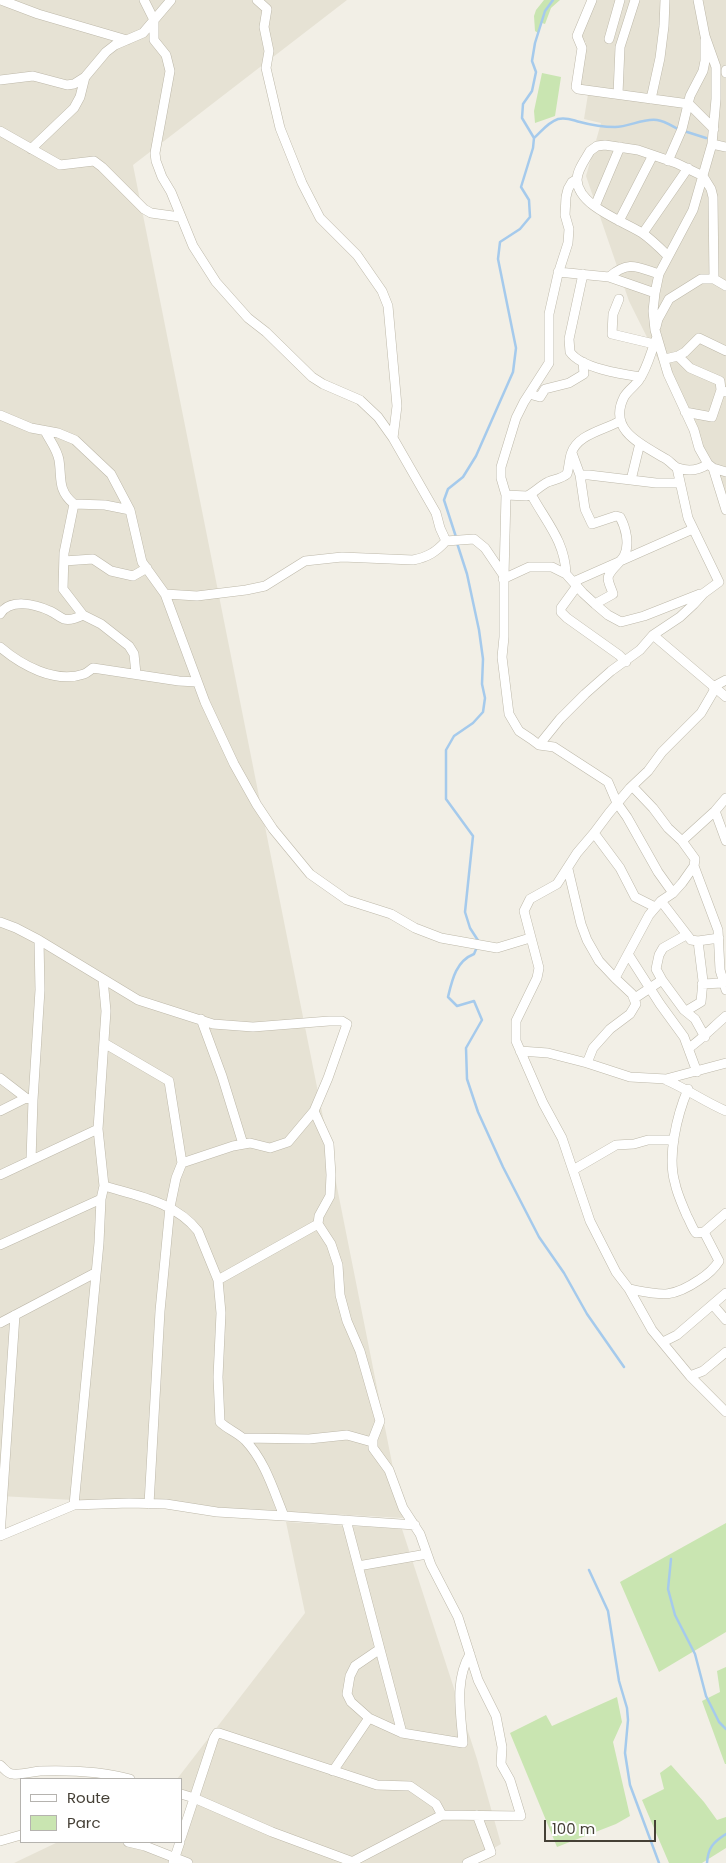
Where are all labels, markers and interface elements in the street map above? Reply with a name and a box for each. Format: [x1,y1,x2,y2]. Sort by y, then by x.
legend [20,1778,182,1843]
text: Route [67,1787,110,1808]
scale bar [546,1810,658,1842]
text: Parc [67,1812,101,1833]
text: 100 m [552,1818,595,1839]

